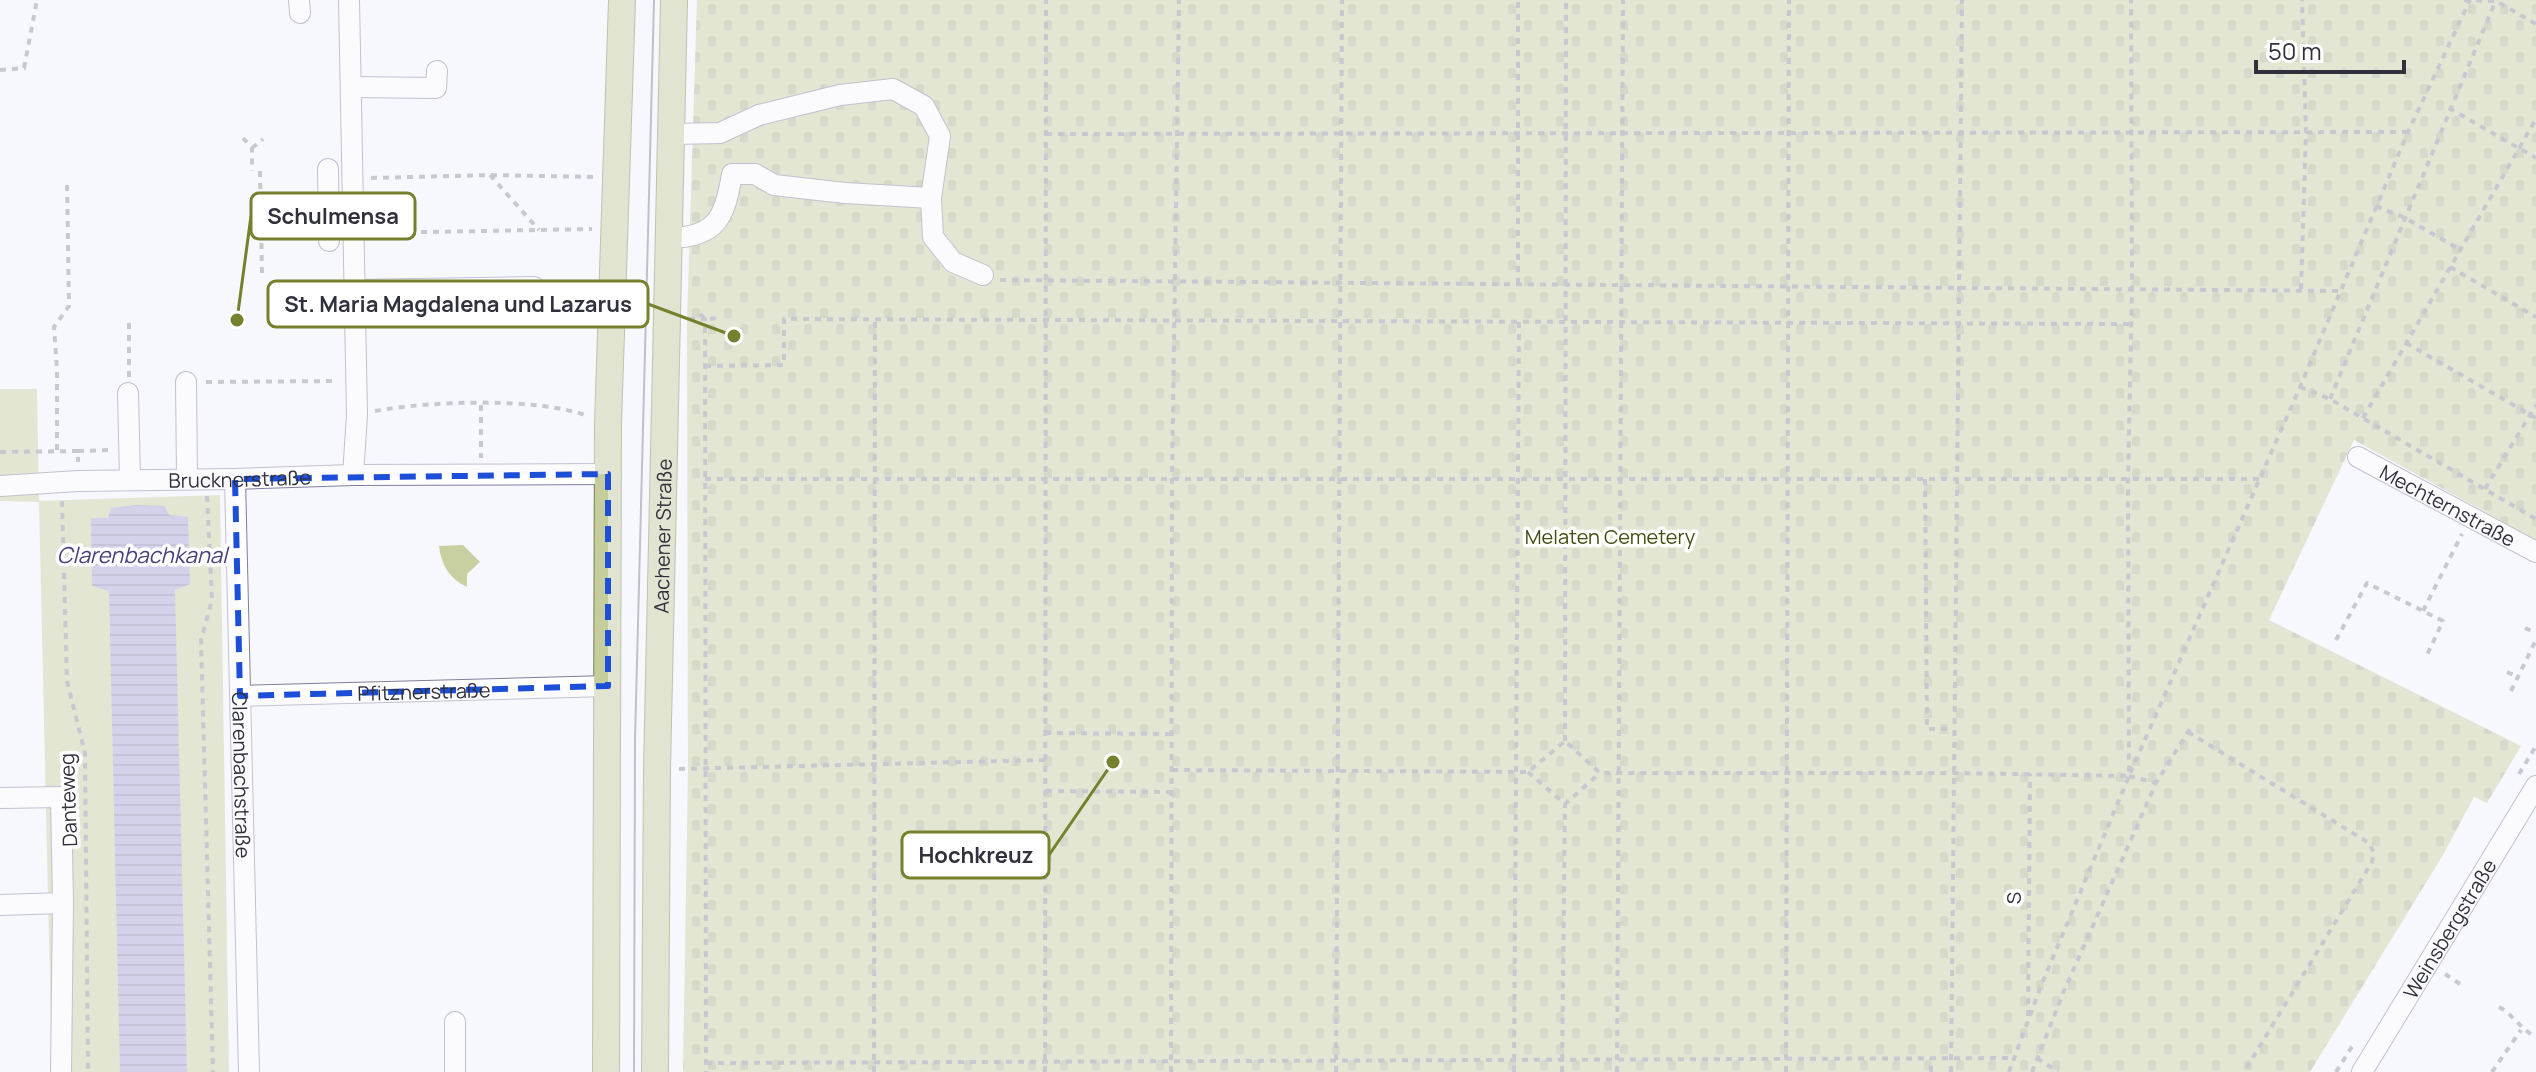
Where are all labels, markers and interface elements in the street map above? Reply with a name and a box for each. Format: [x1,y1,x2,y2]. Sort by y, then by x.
scale bar [2256,24,2404,74]
text: 50 m [2268,34,2322,67]
callout: Schulmensa [251,193,415,239]
text: Schulmensa [267,201,399,231]
callout: St. Maria Magdalena und Lazarus [268,281,648,327]
text: St. Maria Magdalena und Lazarus [284,289,632,319]
street label: Aachener Straße [647,458,677,614]
street label: Mechternstraße [2375,458,2521,552]
street label: Brucknerstraße [168,463,312,493]
park label: Melaten Cemetery [1525,523,1696,550]
water label: Clarenbachkanal [57,540,230,570]
street label: Pfitznerstraße [357,676,491,706]
street label: Clarenbachstraße [227,691,257,858]
street label: Danteweg [53,753,83,847]
callout: Hochkreuz [902,832,1049,878]
text: Hochkreuz [918,840,1034,870]
street label: Weinsbergstraße [2397,854,2502,1003]
street label: S [2000,892,2027,904]

